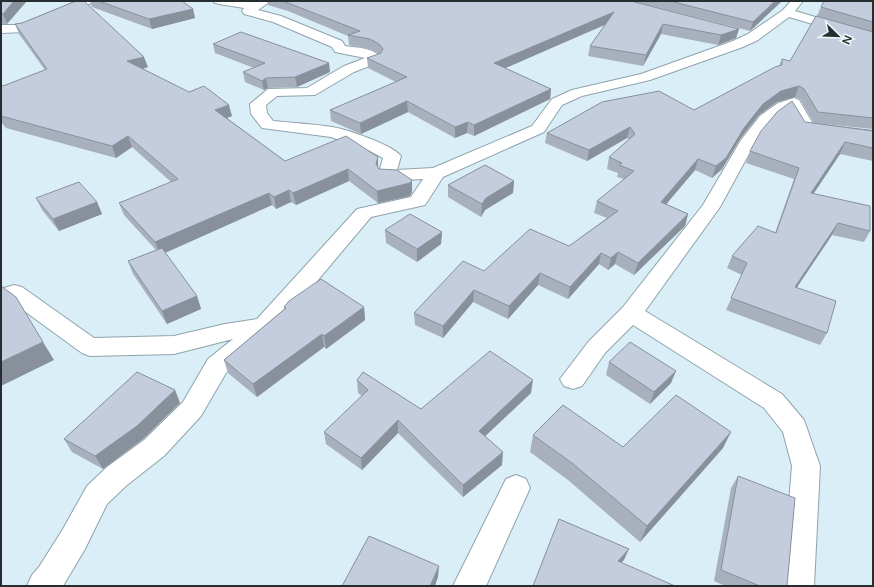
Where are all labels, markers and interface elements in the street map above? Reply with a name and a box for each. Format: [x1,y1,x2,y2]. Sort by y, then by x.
north arrow [818,16,858,56]
text: N [839,33,854,46]

